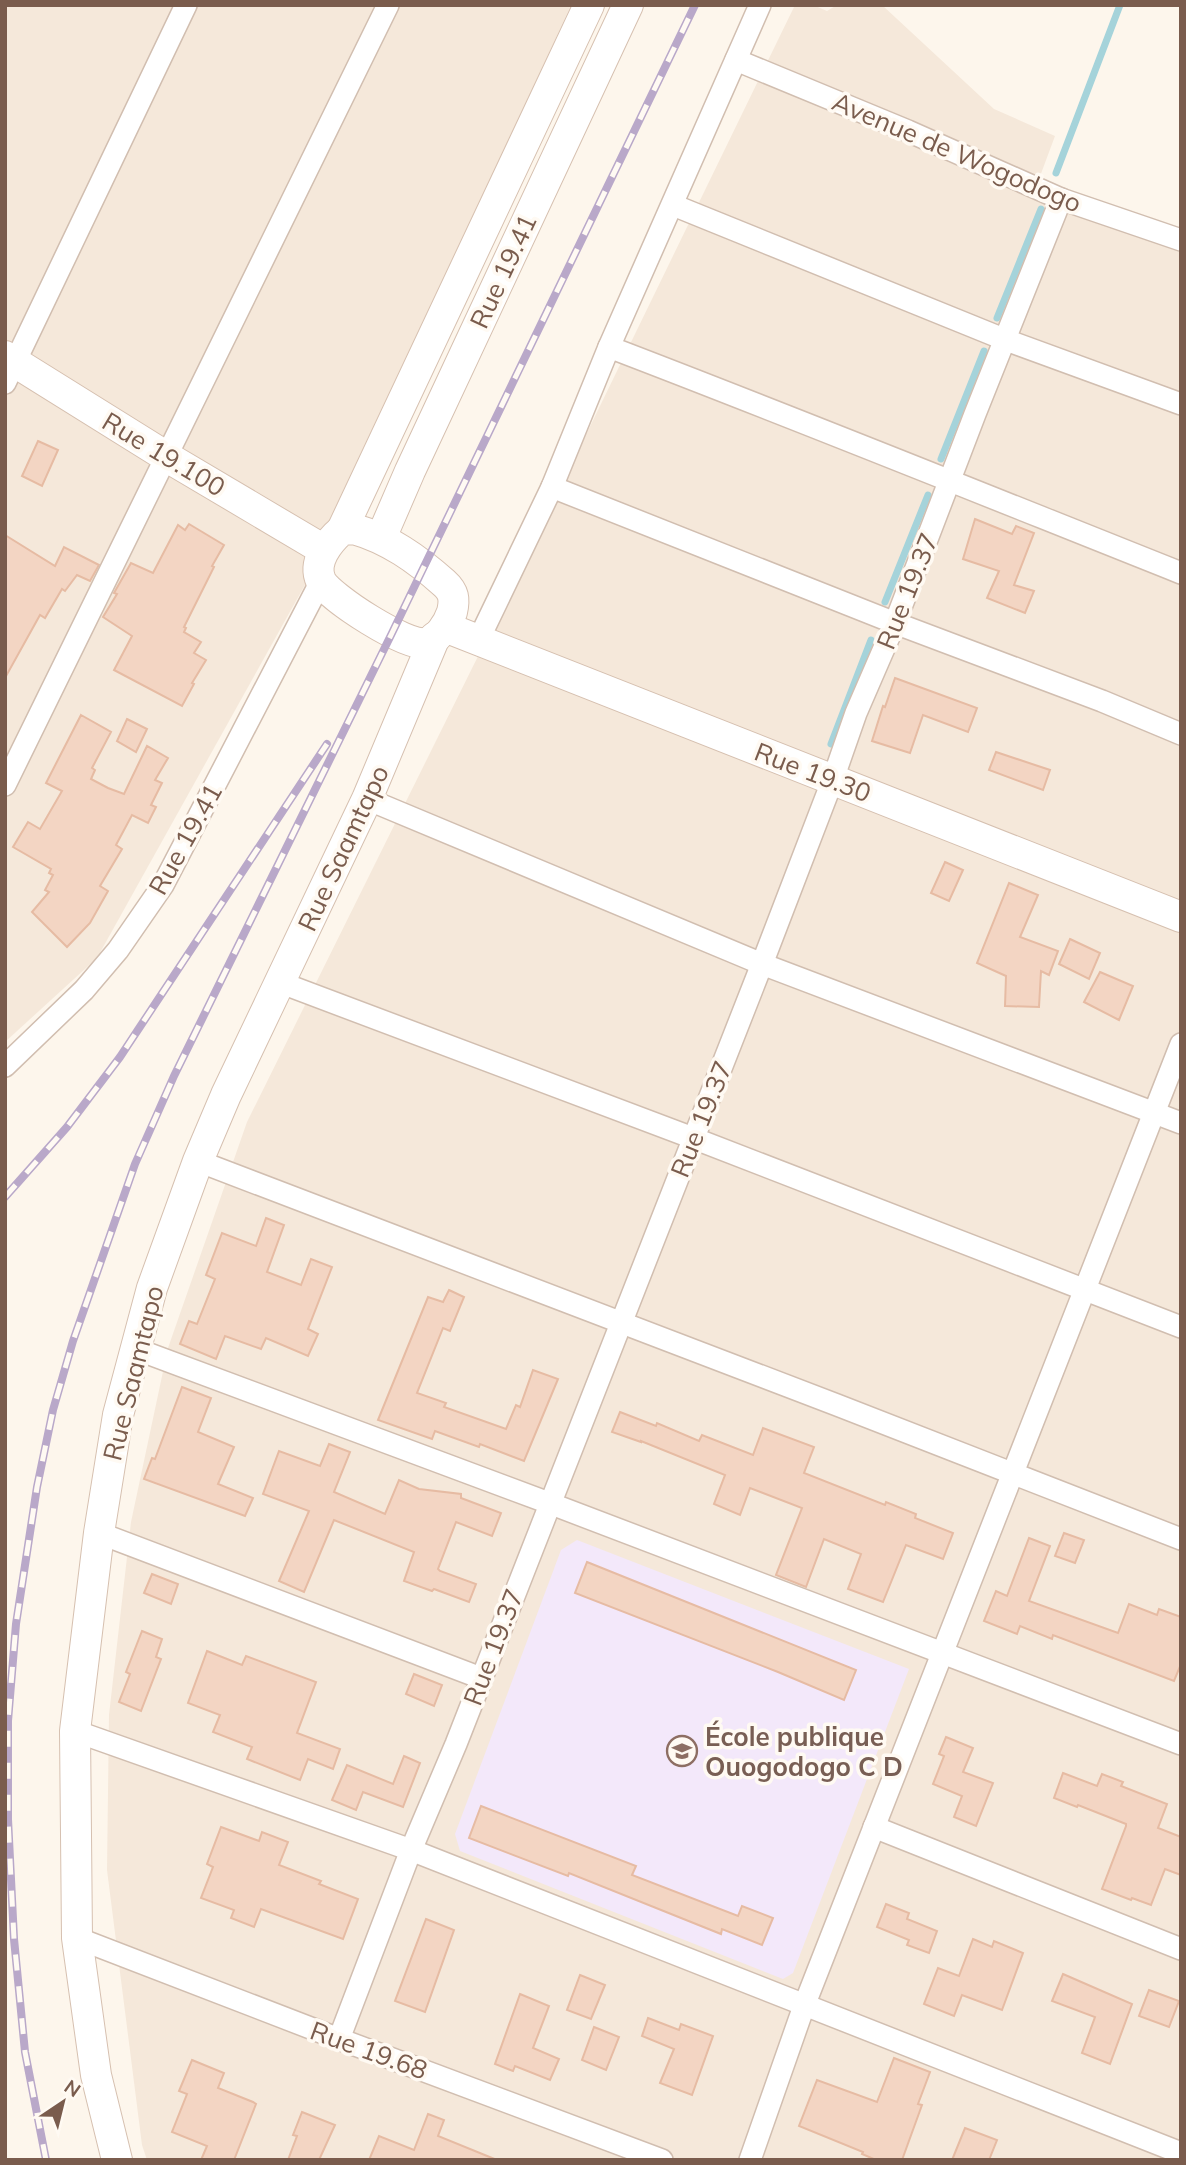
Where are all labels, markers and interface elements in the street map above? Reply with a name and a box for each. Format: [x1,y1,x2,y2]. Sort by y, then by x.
street label: Avenue de Wogodogo [827,85,1087,219]
street label: Rue 19.41 [462,209,544,333]
street label: Rue 19.100 [96,404,232,504]
street label: Rue 19.37 [869,528,945,654]
street label: Rue 19.30 [750,735,876,809]
street label: Rue Saamtapo [290,760,396,936]
street label: Rue 19.41 [141,778,229,900]
street label: Rue 19.37 [663,1056,739,1182]
street label: Rue Saamtapo [95,1282,171,1464]
street label: Rue 19.37 [456,1584,530,1710]
place label: École publique Ouogodogo C D [705,1720,903,1783]
school or university icon: École publique Ouogodogo C D [665,1734,699,1768]
street label: Rue 19.68 [306,2014,432,2086]
north arrow [28,2067,98,2137]
text: N [60,2074,86,2102]

